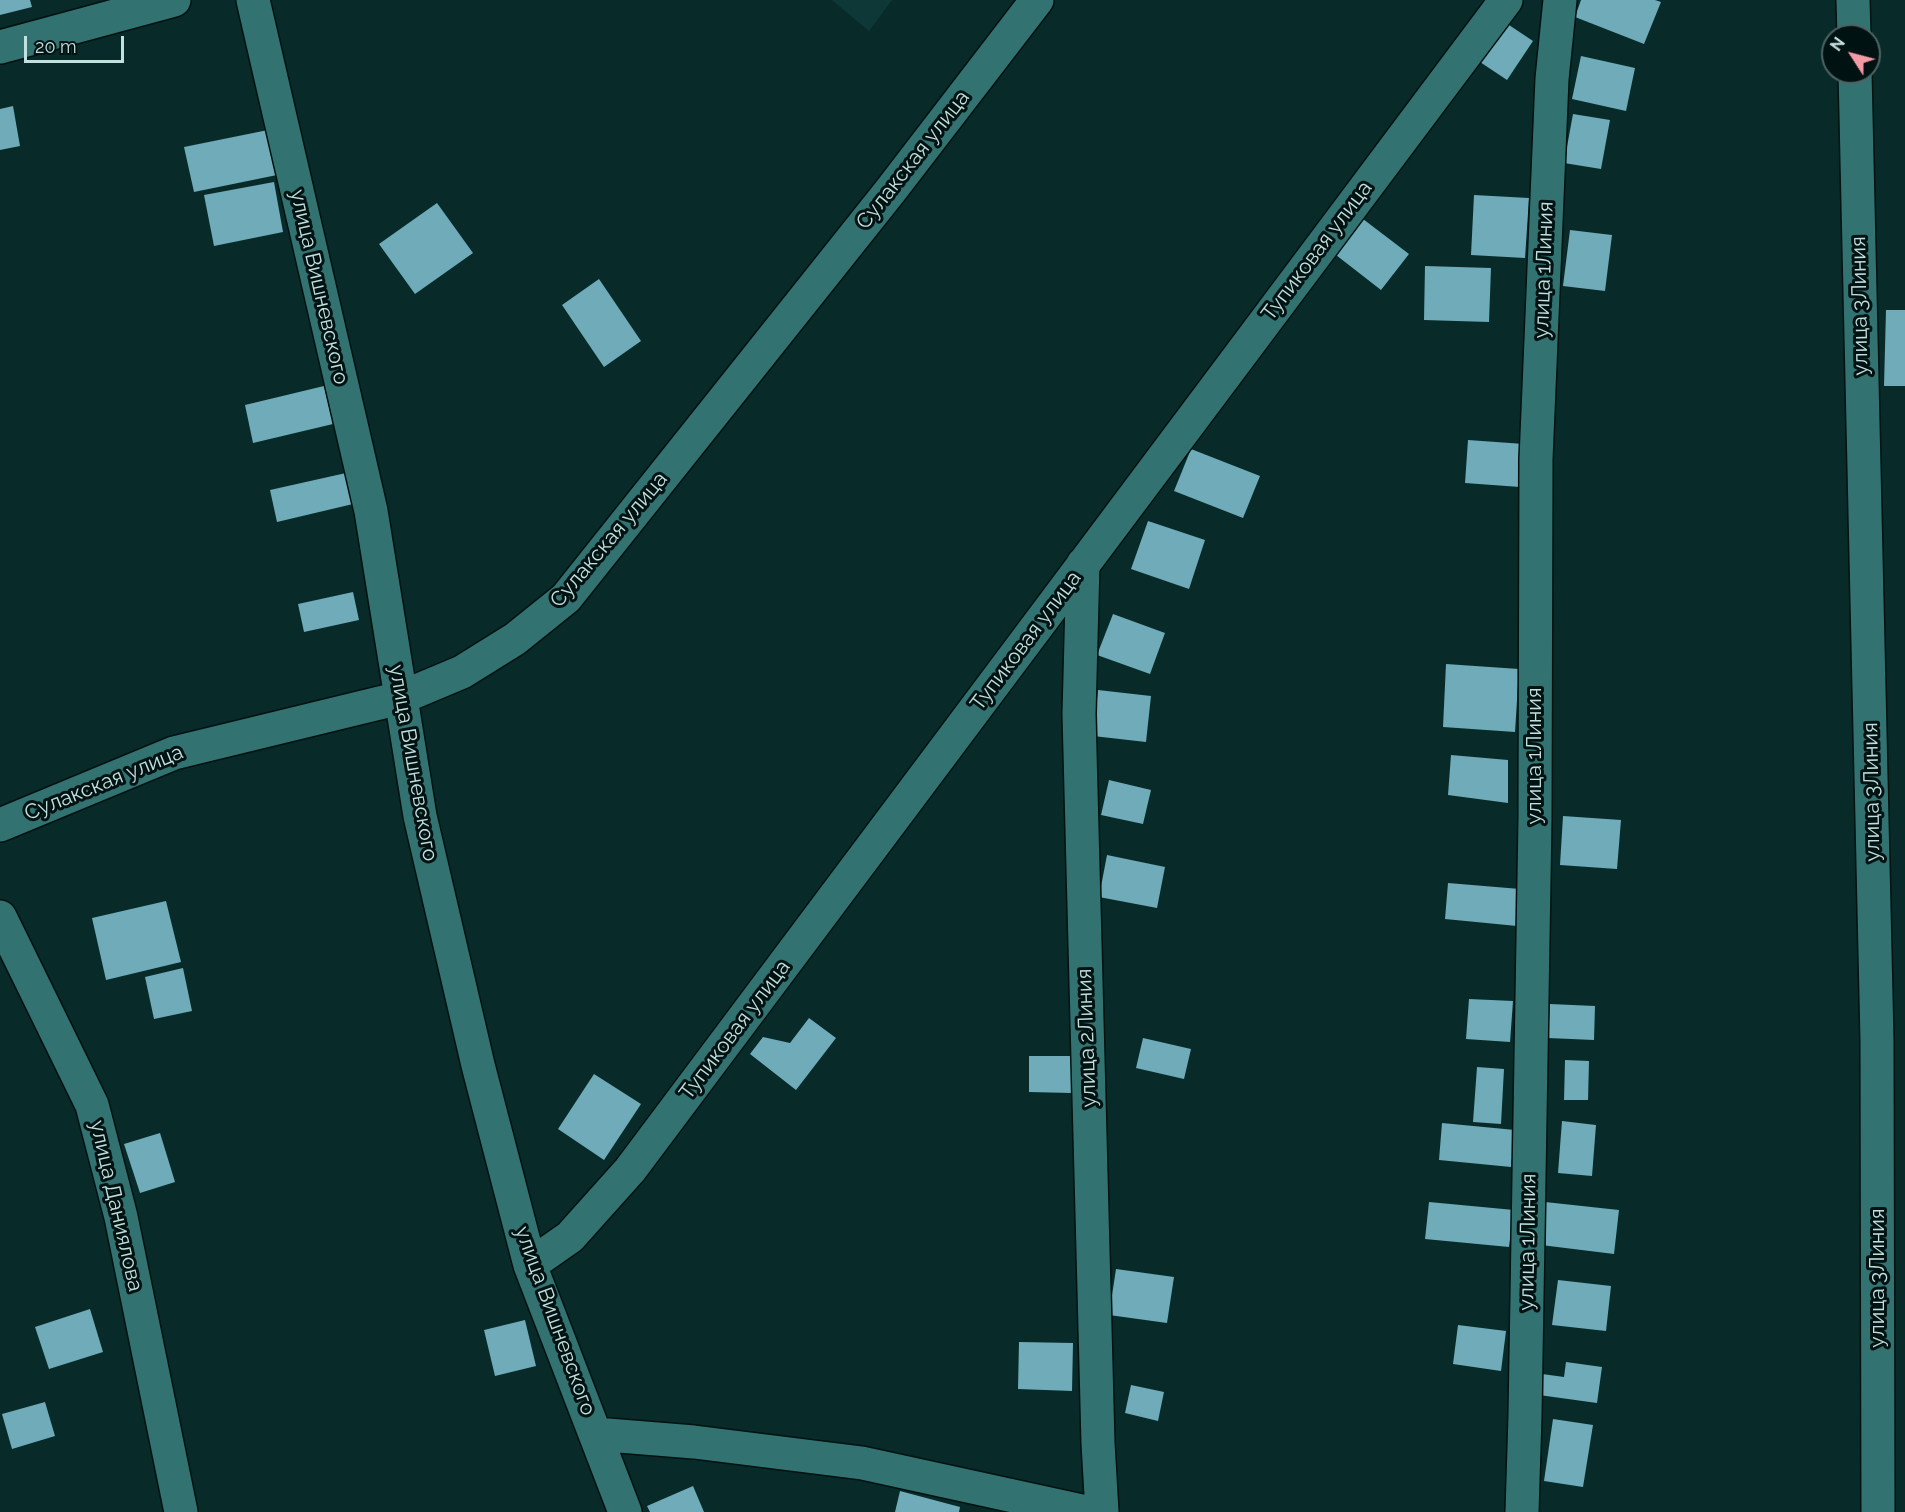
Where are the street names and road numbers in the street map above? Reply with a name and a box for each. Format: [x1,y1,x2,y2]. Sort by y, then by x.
street label: Сулакская улица [851,86,975,234]
street label: Тупиковая улица [1256,176,1378,326]
street label: улица Вишневского [284,187,354,387]
street label: улица 1Линия [1529,201,1559,339]
street label: улица 3Линия [1846,236,1874,376]
street label: Сулакская улица [545,467,673,613]
street label: Тупиковая улица [965,566,1087,716]
street label: улица Вишневского [383,663,443,863]
street label: улица 1Линия [1522,687,1548,825]
street label: улица 3Линия [1858,722,1886,862]
street label: Сулакская улица [21,740,187,826]
street label: Тупиковая улица [674,955,796,1105]
street label: улица 2Линия [1072,968,1102,1108]
street label: улица Даниялова [84,1118,148,1294]
street label: улица 1Линия [1514,1173,1542,1311]
street label: улица 3Линия [1865,1208,1891,1348]
street label: улица Вишневского [509,1223,601,1419]

